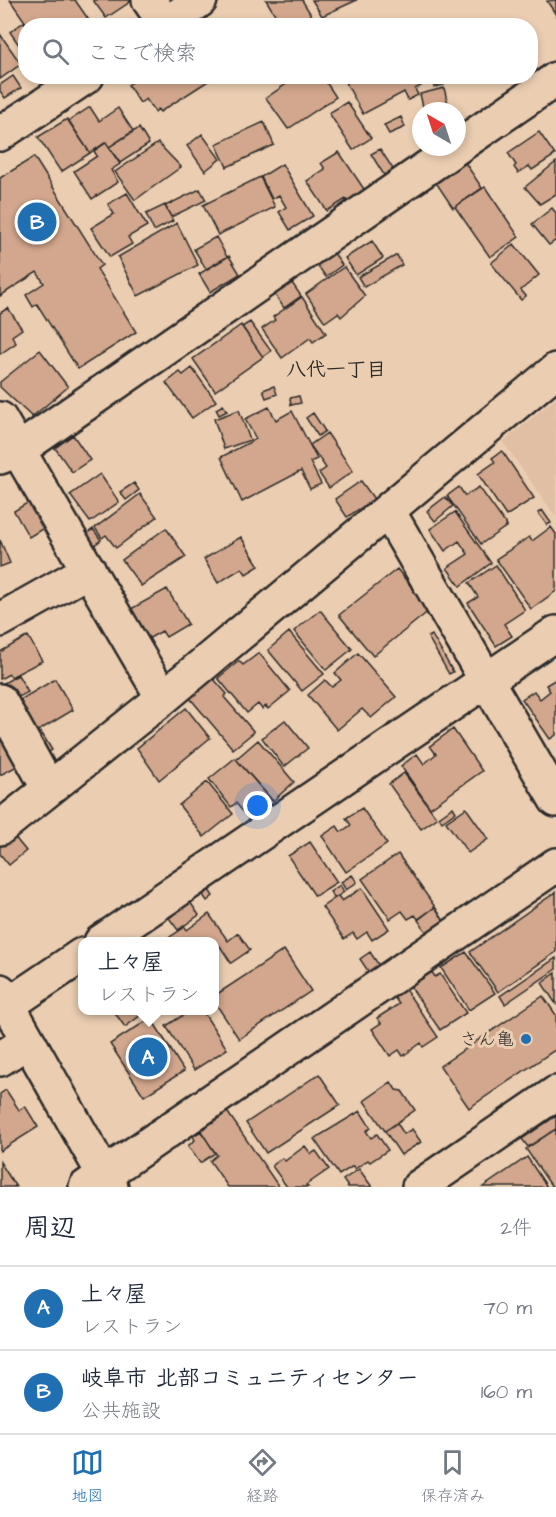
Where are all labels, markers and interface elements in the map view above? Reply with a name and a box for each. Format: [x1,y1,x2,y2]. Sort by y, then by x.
search box [18,18,538,84]
icon: search [39,35,72,68]
text: ここで検索 [87,38,197,69]
north arrow [412,102,466,156]
pin: B [18,200,57,244]
district label: 八代一丁目 [286,356,386,384]
your location [243,791,272,820]
popup [78,937,219,1015]
text: 上々屋 [98,947,164,978]
text: レストラン [98,981,199,1009]
place label: さん亀 [460,1027,514,1052]
marker: さん亀 [519,1032,533,1046]
pin: A [128,1034,168,1080]
text: 周辺 [24,1210,76,1246]
text: 2件 [501,1214,532,1242]
text: 上々屋 [81,1279,147,1310]
text: A [37,1294,50,1322]
text: 70 m [484,1294,532,1322]
text: レストラン [81,1313,183,1341]
text: 岐阜市 北部コミュニティセンター [81,1363,419,1394]
text: B [36,1378,51,1406]
text: 160 m [481,1378,532,1406]
text: 公共施設 [81,1397,161,1425]
tab: 地図 [71,1446,104,1507]
tab: 経路 [246,1446,279,1507]
tab: 保存済み [421,1446,485,1507]

